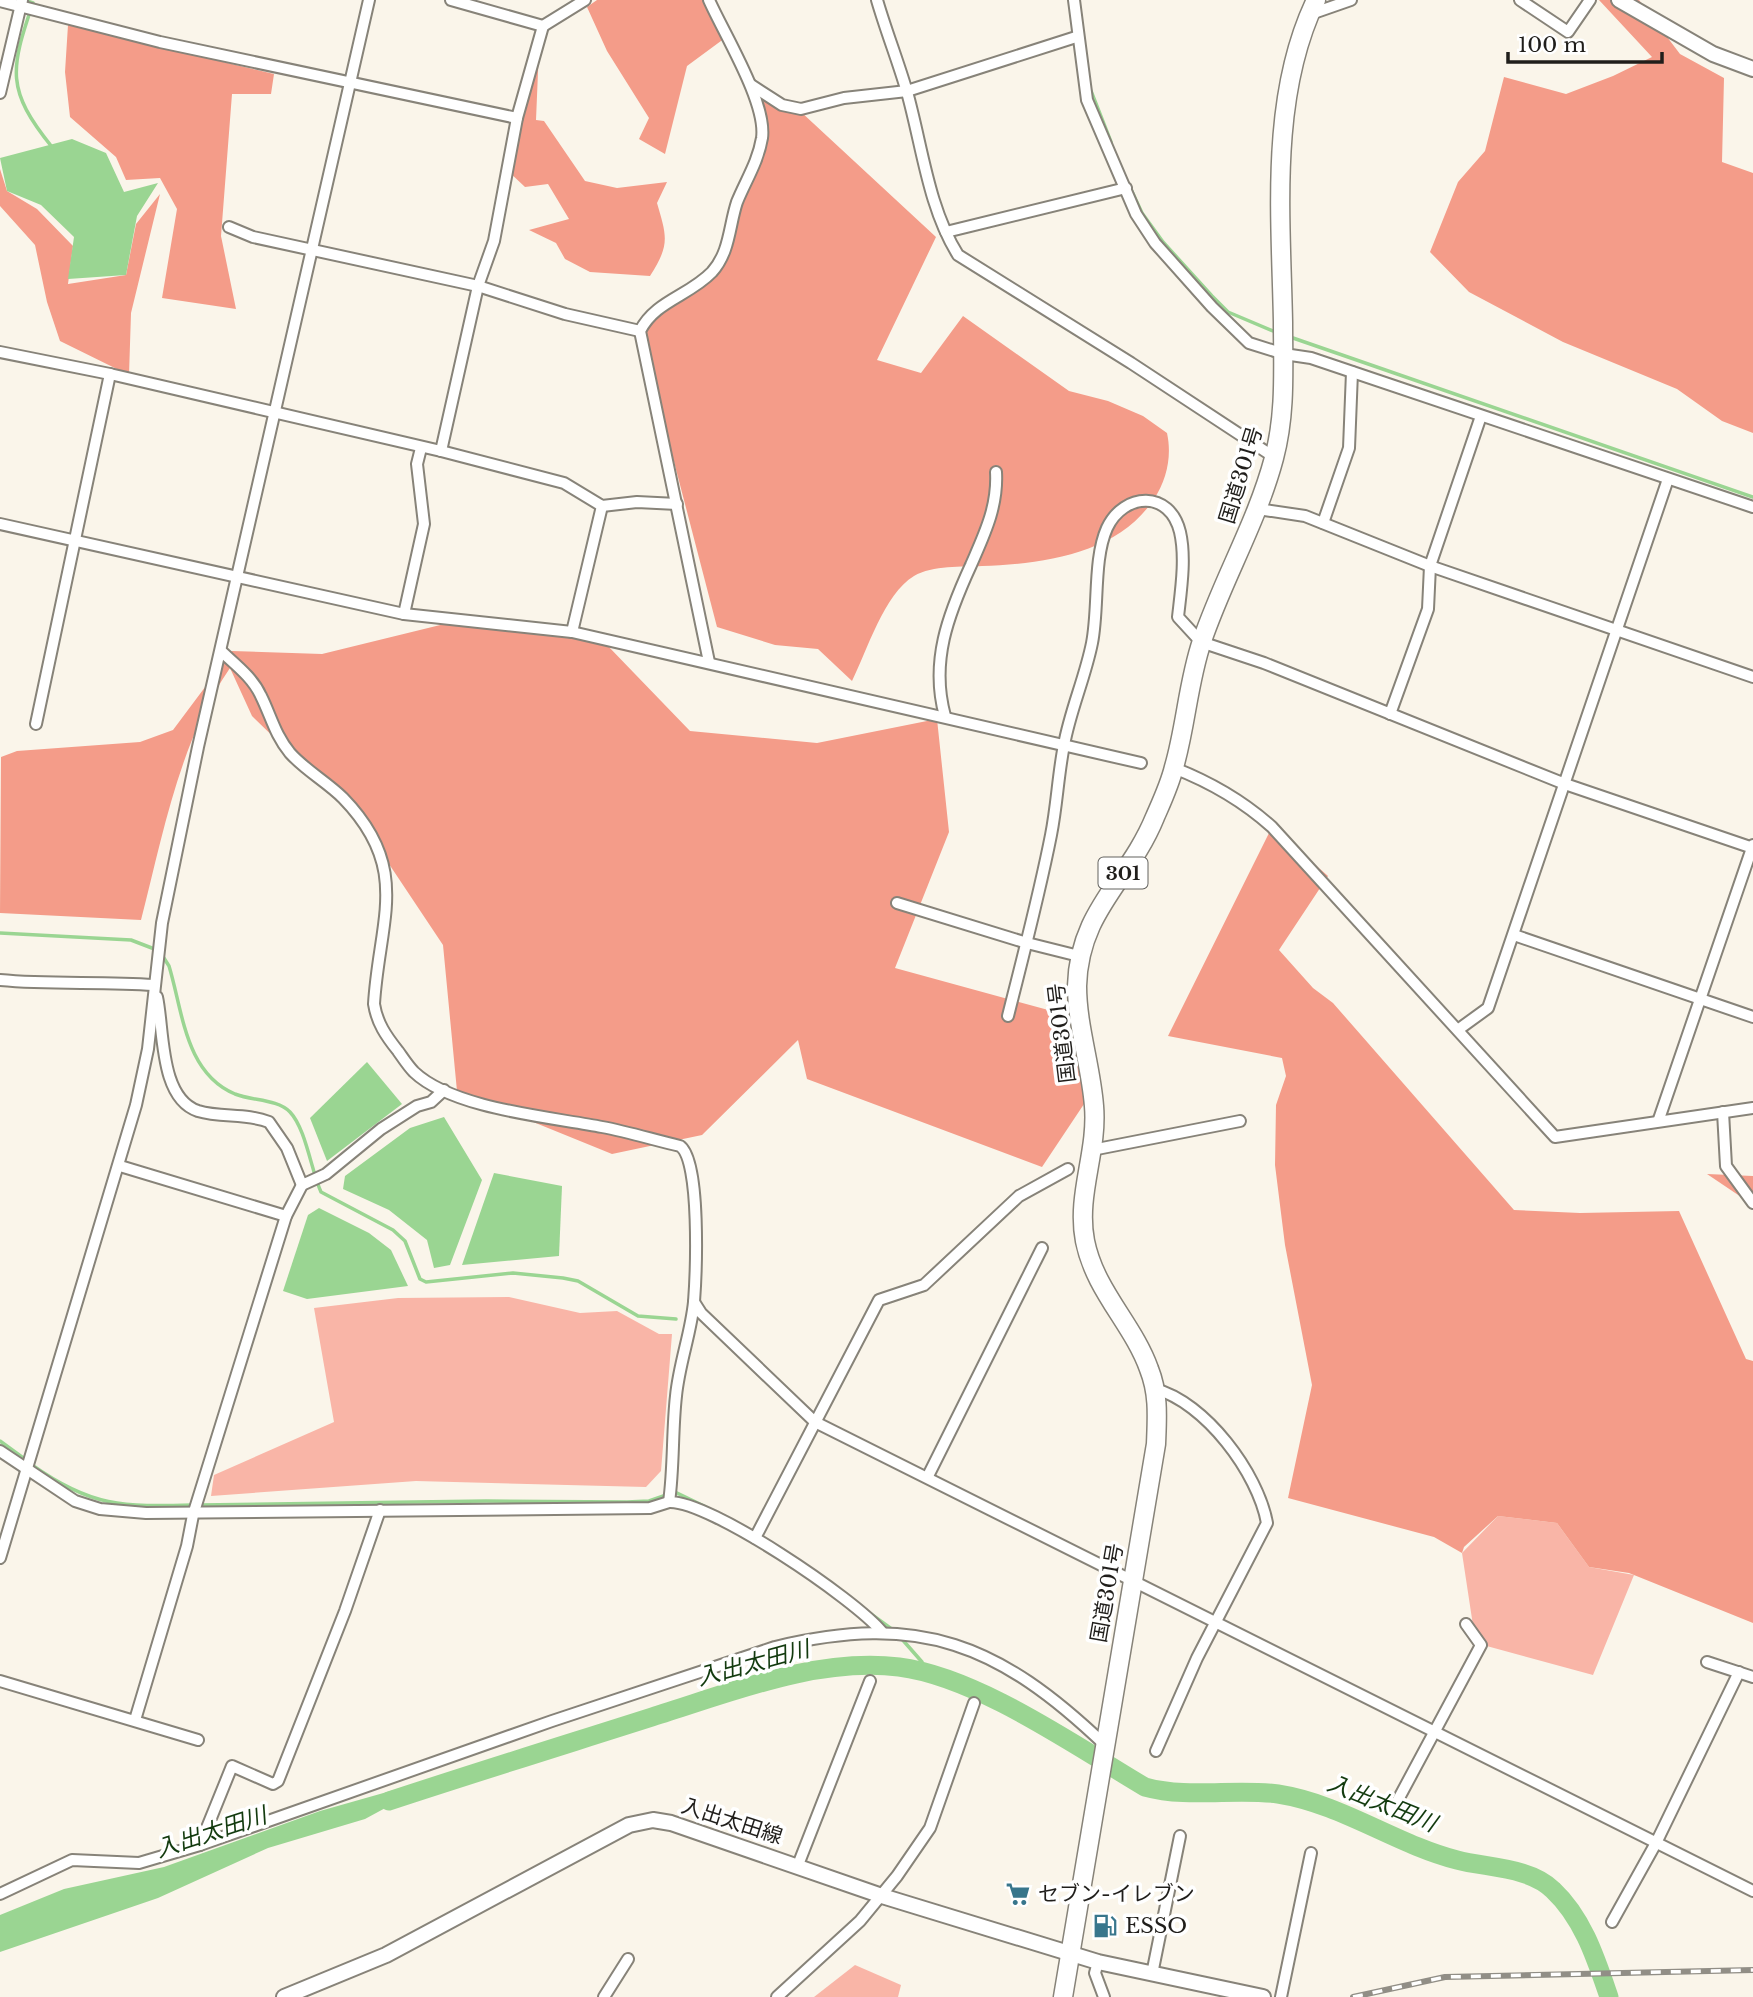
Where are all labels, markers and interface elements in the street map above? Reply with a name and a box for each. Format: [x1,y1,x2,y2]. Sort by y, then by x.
scale bar [1508,21,1662,65]
text: 100 m [1518,32,1586,58]
street label: 国道301号 [1214,423,1268,527]
road number: 301 [1098,858,1148,888]
street label: 国道301号 [1043,982,1081,1084]
street label: 国道301号 [1085,1541,1129,1645]
water label: 入出太田川 [694,1634,815,1691]
water label: 入出太田川 [1323,1768,1443,1839]
street label: 入出太田線 [678,1792,786,1850]
water label: 入出太田川 [152,1800,273,1863]
supermarket icon: セブン-イレブン [1004,1880,1032,1908]
place label: セブン-イレブン [1038,1881,1195,1907]
fuel station icon: ESSO [1091,1912,1119,1940]
place label: ESSO [1125,1913,1187,1939]

